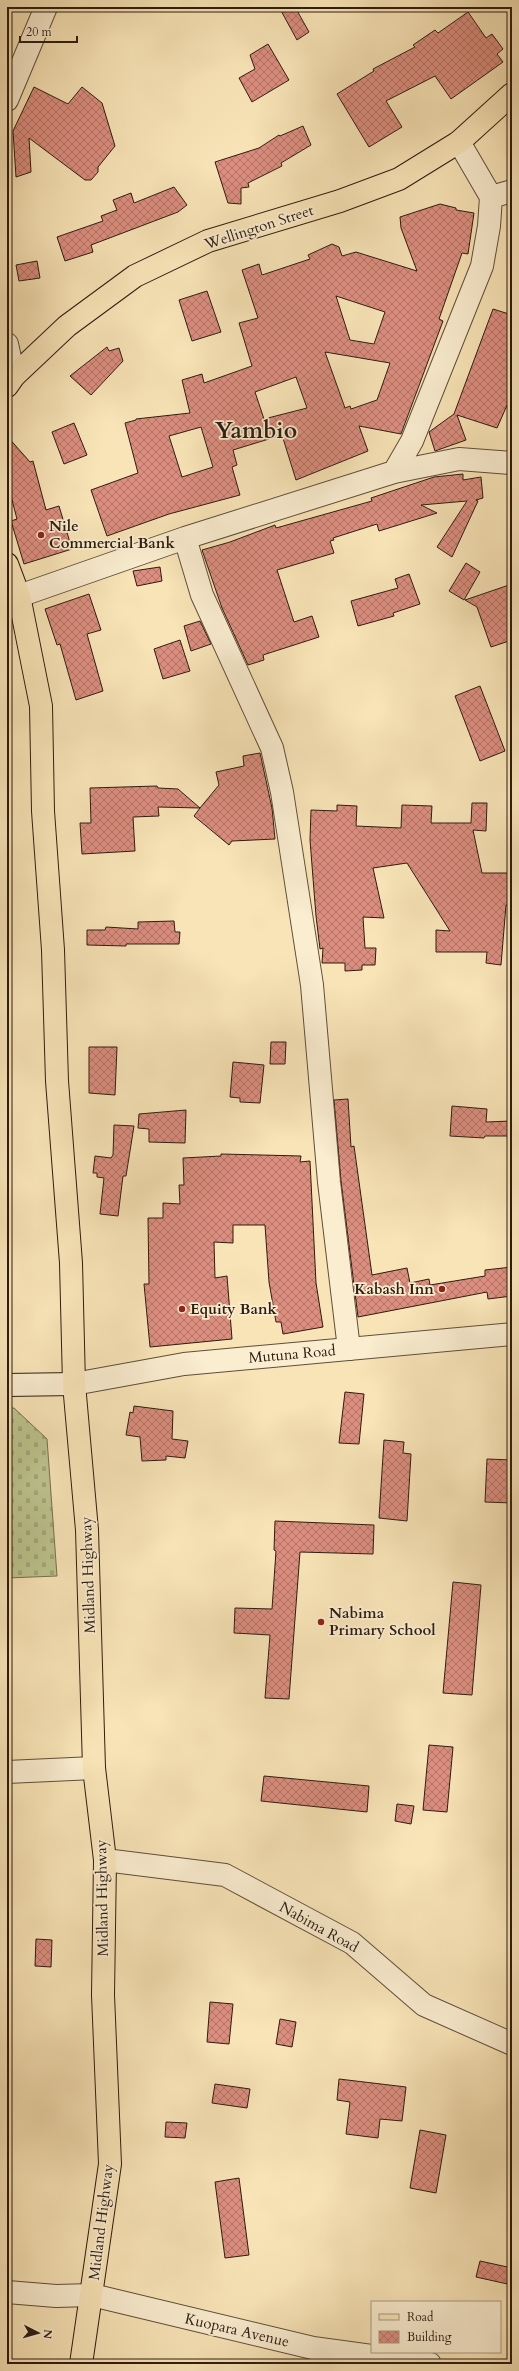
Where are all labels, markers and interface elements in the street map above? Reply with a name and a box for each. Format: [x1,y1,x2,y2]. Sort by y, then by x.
scale bar [20,18,77,44]
text: 20 m [26,24,53,40]
street label: Wellington Street [201,200,316,254]
district label: Yambio [215,415,297,446]
place label: Nile Commercial Bank [49,516,175,553]
marker: Nile Commercial Bank [36,530,46,540]
place label: Kabash Inn [354,1279,434,1299]
marker: Kabash Inn [437,1284,447,1294]
place label: Equity Bank [190,1299,278,1319]
marker: Equity Bank [177,1304,187,1314]
street label: Mutuna Road [248,1340,336,1368]
street label: Midland Highway [76,1516,100,1634]
place label: Nabima Primary School [329,1603,436,1640]
marker: Nabima Primary School [316,1617,326,1627]
street label: Midland Highway [91,1839,113,1957]
street label: Nabima Road [276,1897,362,1957]
street label: Midland Highway [84,2163,118,2281]
legend [371,2301,501,2353]
street label: Kuopara Avenue [183,2308,291,2352]
text: Road [407,2309,434,2325]
north arrow [18,2313,58,2353]
text: N [39,2328,55,2340]
text: Building [407,2329,452,2345]

